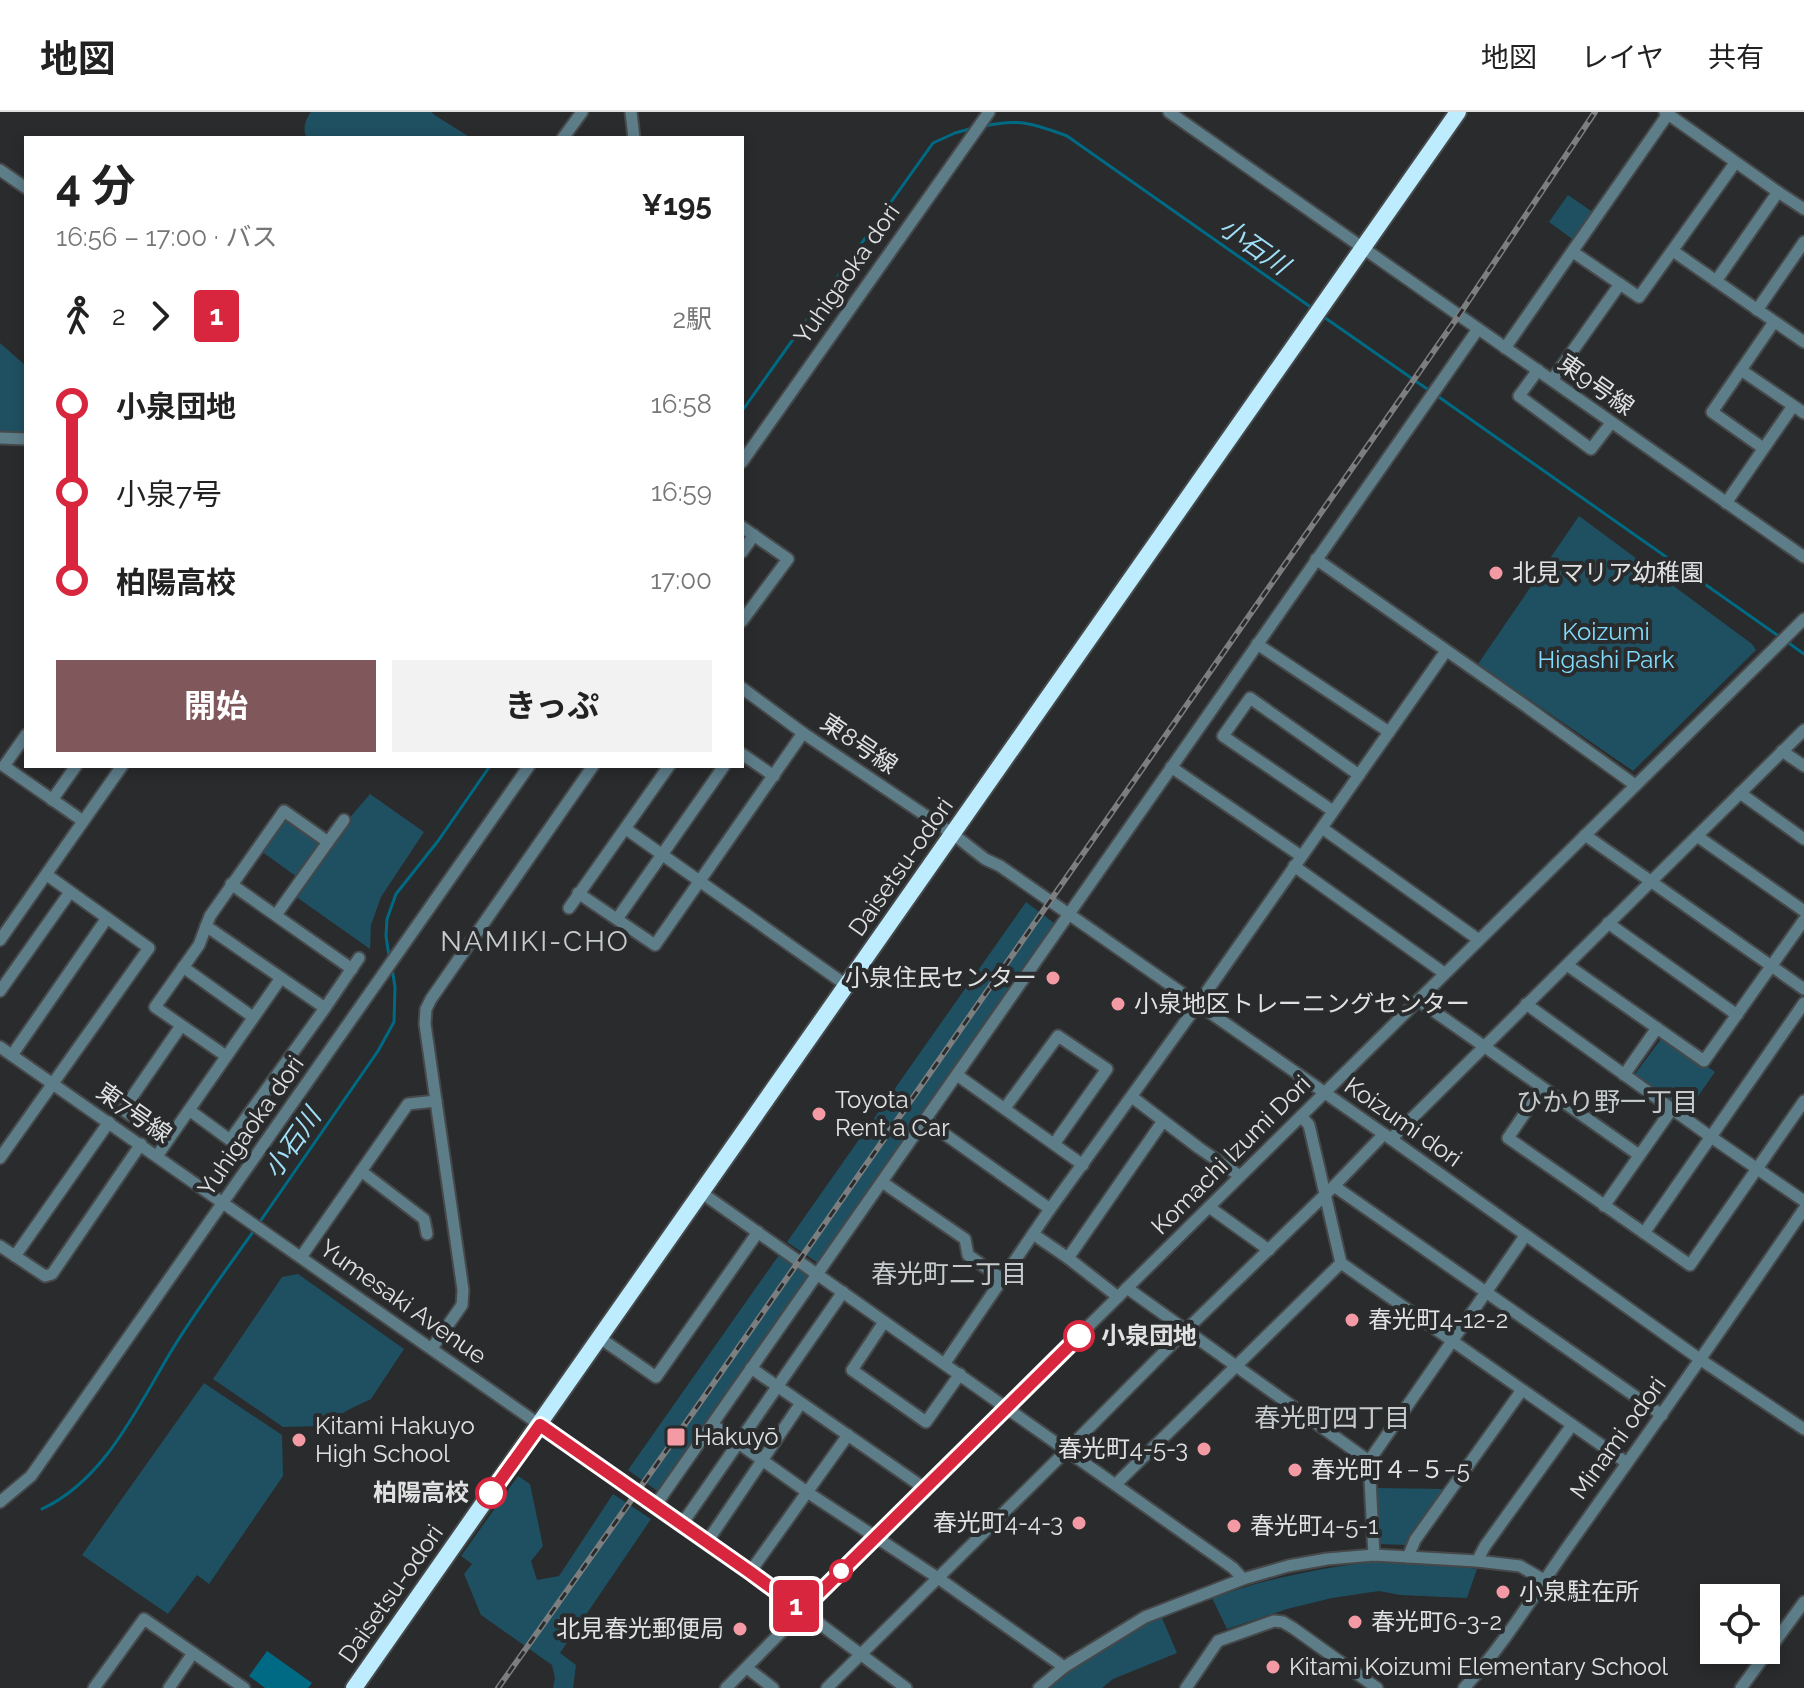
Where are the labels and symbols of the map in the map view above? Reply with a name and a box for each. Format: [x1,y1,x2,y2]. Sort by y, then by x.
street label: Yuhigaoka dori [788,198,906,349]
water label: 小石川 [1213,211,1297,282]
street label: 東9号線 [1553,348,1640,421]
place label: 北見マリア幼稚園 [1512,558,1704,587]
marker: 北見マリア幼稚園 [1487,564,1505,582]
park label: Koizumi Higashi Park [1538,617,1675,674]
street label: 東8号線 [815,707,903,780]
street label: Daisetsu-odori [842,792,959,941]
district label: NAMIKI-CHO [440,925,630,958]
place label: 小泉住民センター [845,963,1037,992]
marker: 小泉住民センター [1044,969,1062,987]
place label: 小泉地区トレーニングセンター [1134,989,1470,1018]
marker: 小泉地区トレーニングセンター [1109,995,1127,1013]
street label: Yuhigaoka dori [192,1050,310,1201]
street label: Komachi Izumi Dori [1145,1069,1316,1240]
street label: Koizumi dori [1339,1071,1468,1173]
street label: 東7号線 [91,1076,177,1149]
place label: Toyota Rent a Car [835,1085,950,1142]
district label: ひかり野一丁目 [1516,1087,1698,1117]
water label: 小石川 [257,1100,328,1184]
marker: Toyota Rent a Car [810,1105,828,1123]
street label: Yumesaki Avenue [314,1233,492,1370]
district label: 春光町二丁目 [871,1259,1027,1289]
place label: 春光町4-12-2 [1368,1305,1508,1334]
marker: 春光町4-12-2 [1343,1311,1361,1329]
marker: 小泉団地 [1064,1321,1094,1351]
place label: 小泉団地 [1101,1321,1197,1350]
street label: Minami odori [1564,1371,1672,1504]
district label: 春光町四丁目 [1254,1403,1410,1433]
place label: Kitami Hakuyo High School [315,1411,475,1468]
place label: Hakuyō [694,1422,779,1451]
marker: Hakuyō [665,1426,687,1448]
marker: Kitami Hakuyo High School [290,1431,308,1449]
place label: 春光町4-5-3 [1058,1434,1188,1463]
marker: 春光町4-5-3 [1195,1440,1213,1458]
place label: 春光町４−５−5 [1311,1455,1470,1484]
marker: 春光町４−５−5 [1286,1461,1304,1479]
place label: 柏陽高校 [373,1478,469,1507]
marker: 柏陽高校 [476,1478,506,1508]
place label: 春光町4-4-3 [933,1508,1063,1537]
place label: 春光町4-5-1 [1250,1511,1378,1540]
marker: 春光町4-4-3 [1070,1514,1088,1532]
marker: 春光町4-5-1 [1225,1517,1243,1535]
street label: Daisetsu-odori [332,1519,449,1668]
unlabelled marker [830,1560,852,1582]
place label: 小泉駐在所 [1519,1577,1639,1606]
line badge: 1 [770,1580,822,1632]
marker: 小泉駐在所 [1494,1583,1512,1601]
place label: 春光町6-3-2 [1371,1607,1502,1636]
marker: 春光町6-3-2 [1346,1613,1364,1631]
place label: 北見春光郵便局 [556,1614,724,1643]
marker: 北見春光郵便局 [731,1620,749,1638]
place label: Kitami Koizumi Elementary School [1289,1652,1668,1681]
marker: Kitami Koizumi Elementary School [1264,1658,1282,1676]

